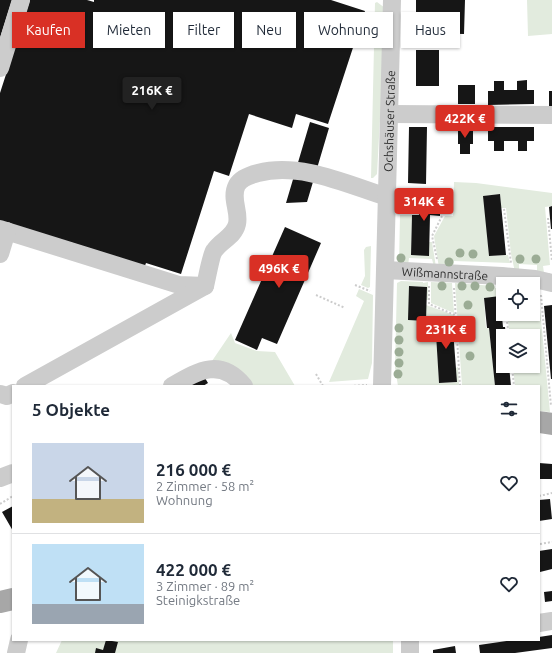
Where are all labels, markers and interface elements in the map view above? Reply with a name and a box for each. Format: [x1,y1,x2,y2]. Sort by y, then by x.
chip: Kaufen [12,12,85,48]
chip: Mieten [93,12,165,48]
chip: Filter [173,12,234,48]
chip: Neu [242,12,296,48]
chip: Wohnung [304,12,393,48]
chip: Haus [401,12,460,48]
street label: Ochshäuser Straße [381,70,397,172]
pin: 216K € [119,77,185,111]
text: 216K € [131,83,173,97]
pin: 422K € [432,105,498,139]
text: 422K € [444,111,486,125]
pin: 314K € [391,188,457,222]
text: 314K € [403,194,445,208]
pin: 496K € [246,255,312,289]
text: 496K € [258,261,300,275]
street label: Wißmannstraße [401,264,488,282]
map controls [496,277,540,373]
button: locate [496,277,540,321]
pin: 231K € [413,316,479,350]
text: 231K € [425,322,467,336]
button: layers [496,329,540,373]
icon: filters [498,398,520,420]
text: 5 Objekte [32,400,110,419]
icon: home [64,459,112,507]
text: 216 000 € [156,460,231,479]
icon: heart [498,472,520,494]
text: 2 Zimmer · 58 m² [156,479,254,493]
text: Wohnung [156,493,213,507]
icon: home [64,560,112,608]
text: 422 000 € [156,560,231,579]
icon: heart [498,573,520,595]
text: 3 Zimmer · 89 m² [156,579,254,593]
text: Steinigkstraße [156,593,240,607]

